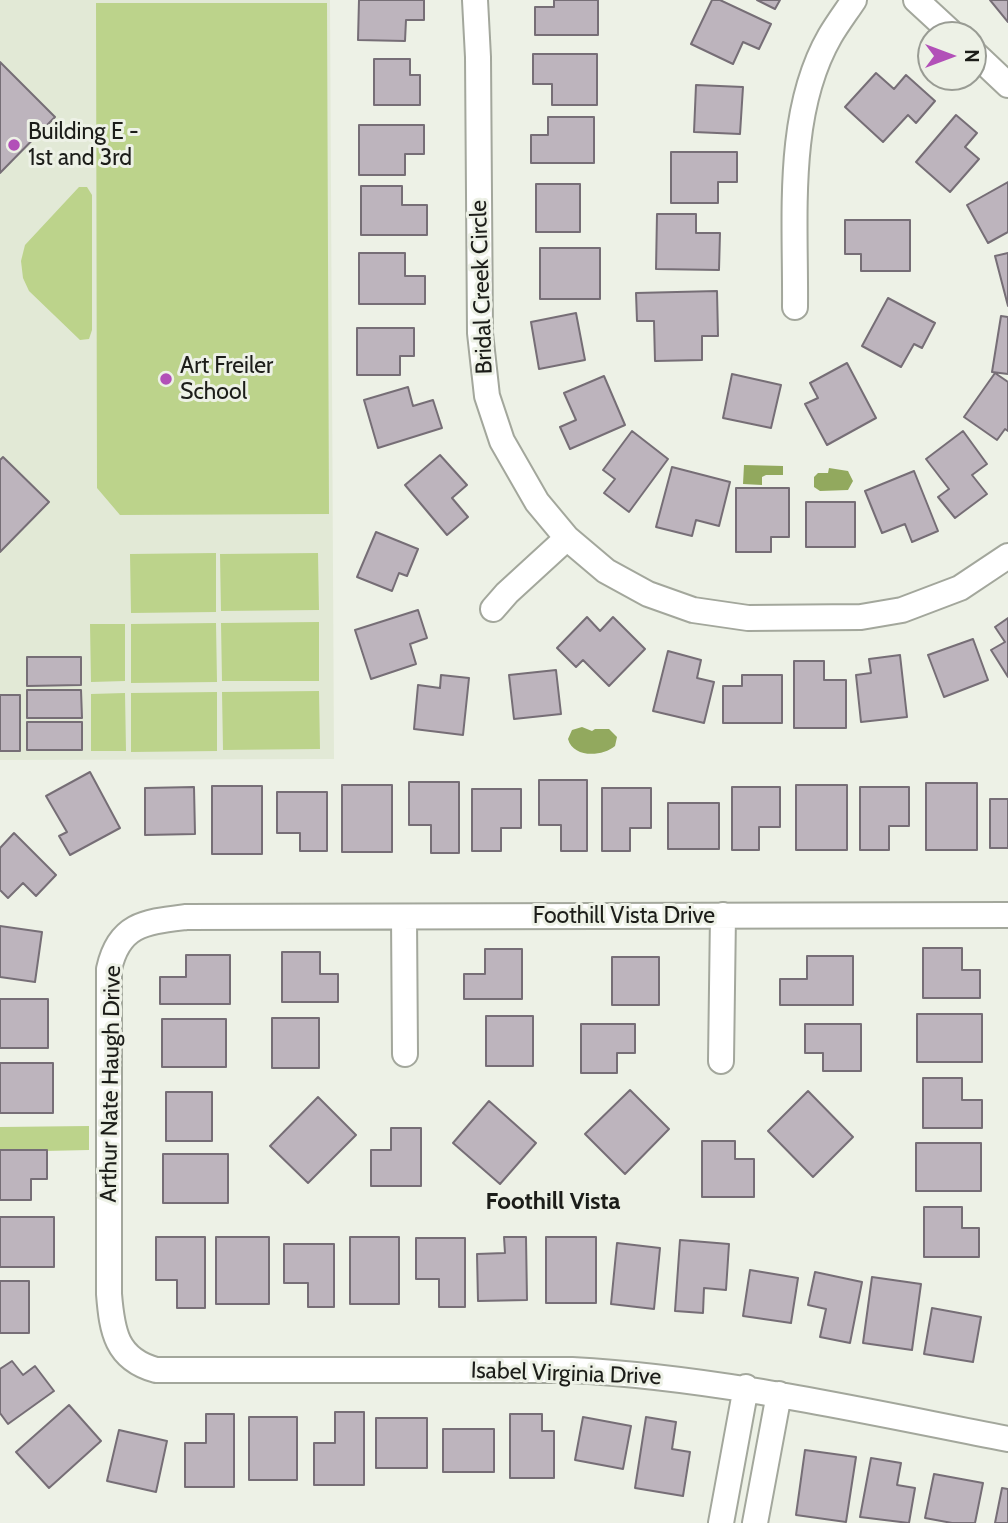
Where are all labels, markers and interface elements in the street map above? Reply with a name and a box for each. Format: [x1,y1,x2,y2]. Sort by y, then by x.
north arrow [917,21,987,91]
text: N [960,49,983,63]
place label: Building E - 1st and 3rd [28,118,139,172]
marker: Building E - 1st and 3rd [6,137,22,153]
street label: Bridal Creek Circle [465,199,499,375]
place label: Art Freiler School [180,352,273,406]
marker: Art Freiler School [158,371,174,387]
street label: Foothill Vista Drive [533,902,715,930]
street label: Arthur Nate Haugh Drive [95,965,127,1203]
district label: Foothill Vista [485,1188,621,1216]
street label: Isabel Virginia Drive [470,1357,662,1391]

